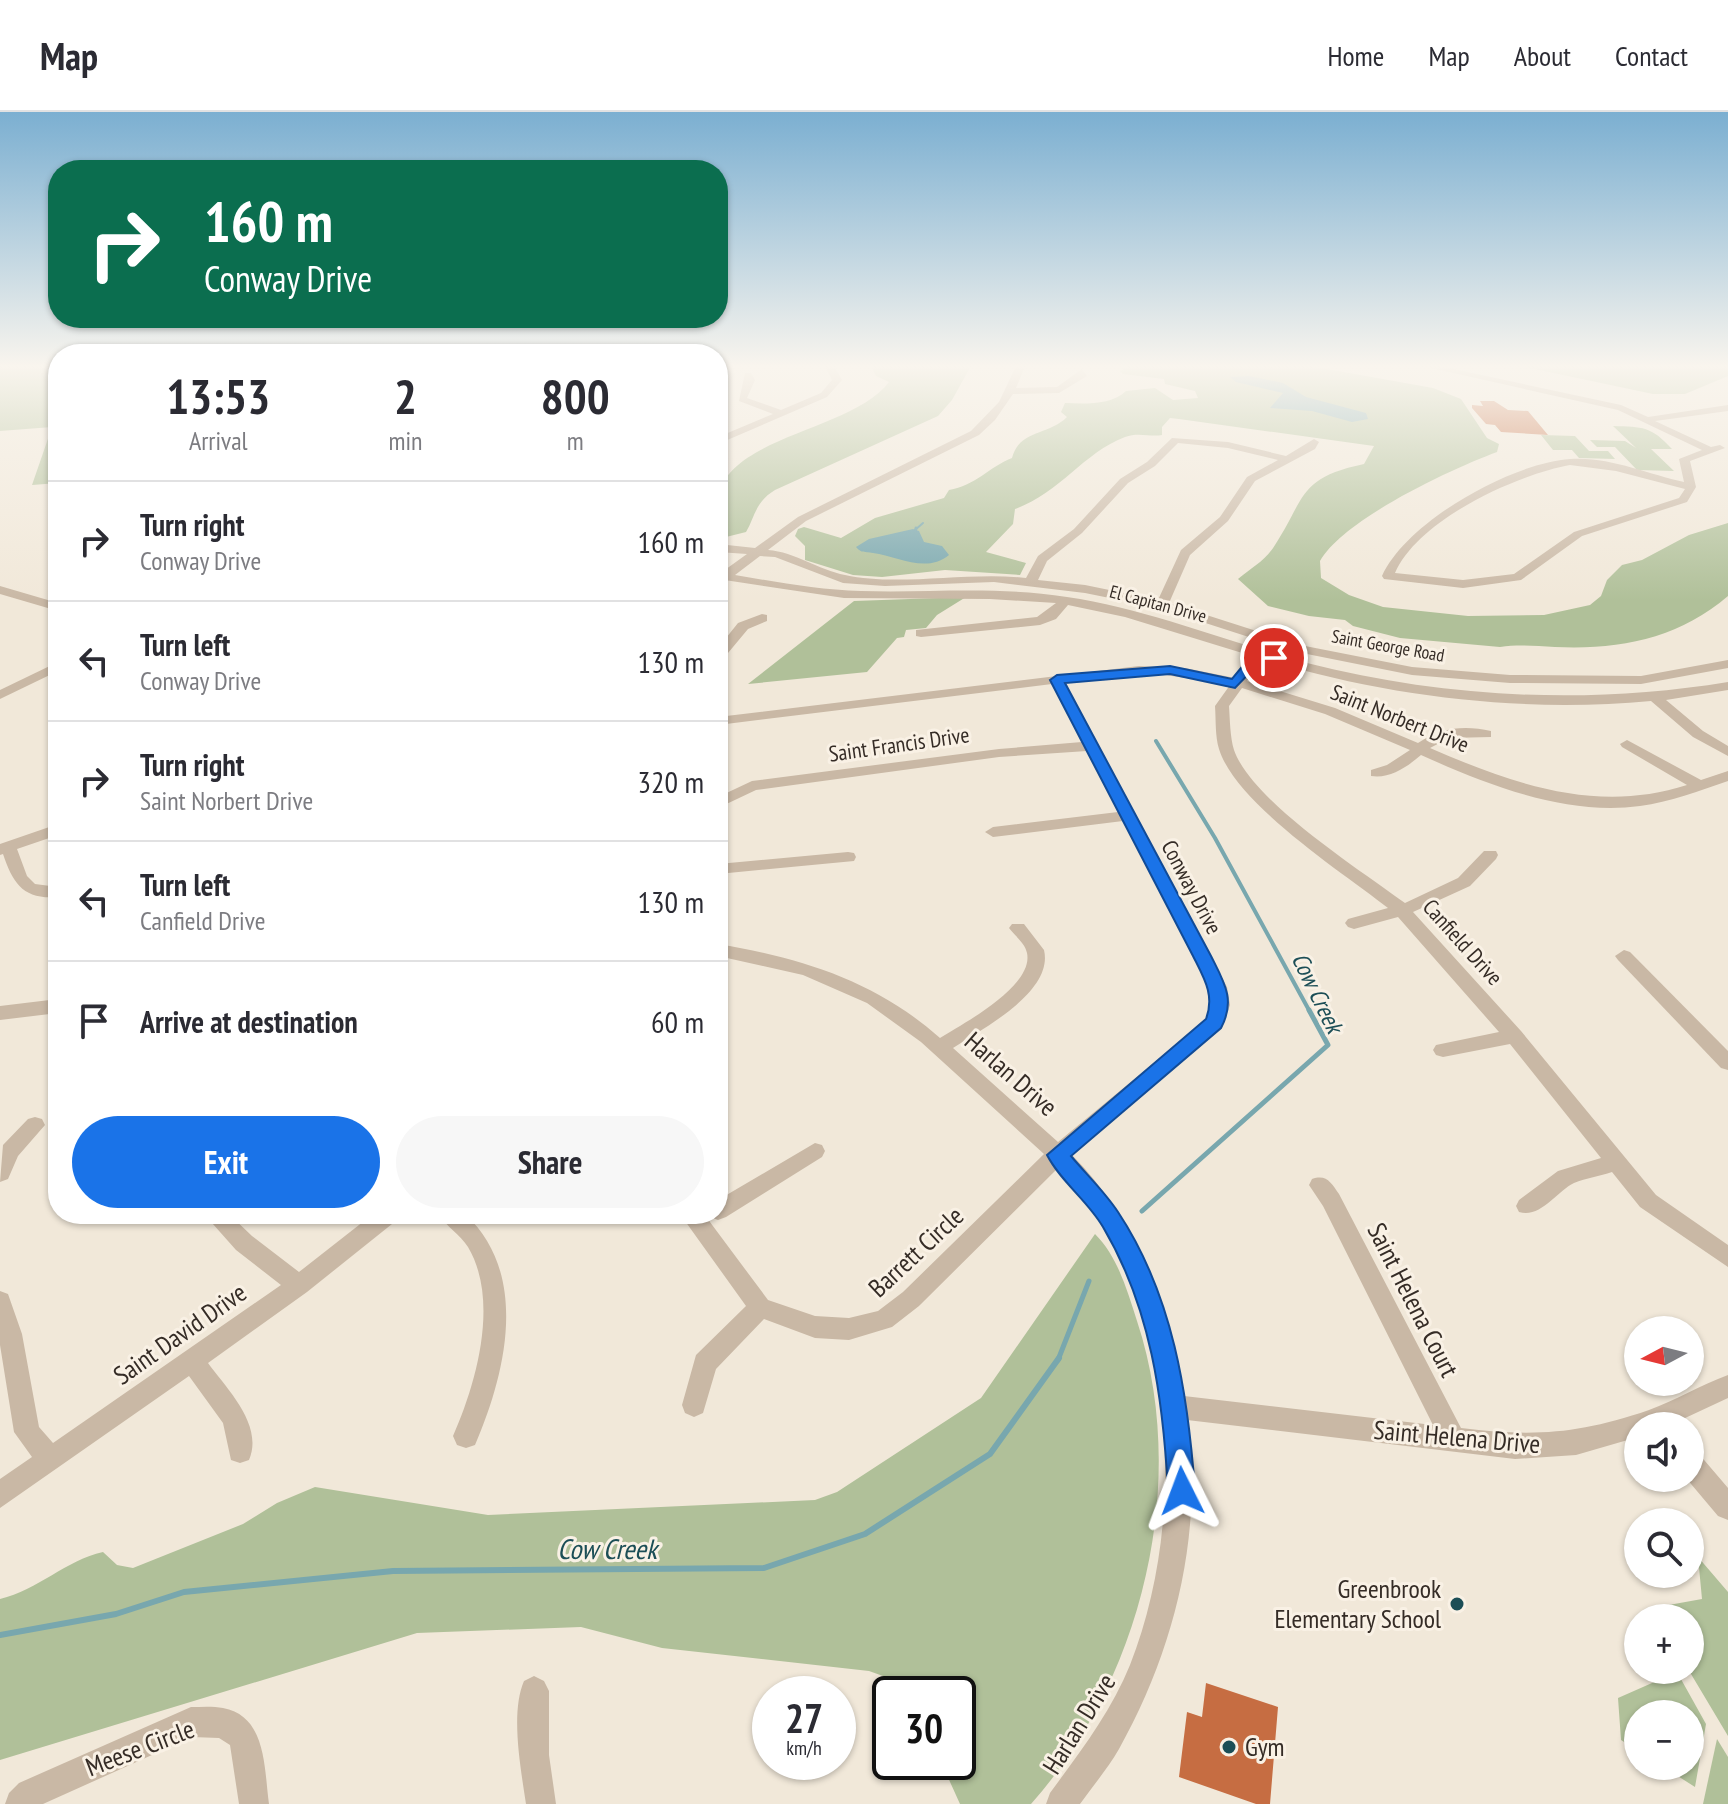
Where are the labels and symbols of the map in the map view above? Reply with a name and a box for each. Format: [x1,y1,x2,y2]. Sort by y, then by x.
street label: El Capitan Drive [1107,580,1209,627]
pin [1240,624,1308,692]
street label: Saint George Road [1330,624,1446,667]
street label: Saint Norbert Drive [1327,678,1473,758]
street label: Saint Francis Drive [827,720,971,768]
street label: Conway Drive [1156,835,1228,939]
street label: Canfield Drive [1417,893,1509,991]
water label: Cow Creek [1285,948,1351,1040]
street label: Harlan Drive [958,1024,1064,1123]
street label: Barrett Circle [861,1199,970,1304]
street label: Saint Helena Court [1360,1217,1466,1382]
street label: Saint David Drive [107,1276,253,1392]
north arrow [1624,1316,1704,1396]
street label: Saint Helena Drive [1372,1413,1542,1460]
position arrow [1140,1449,1224,1533]
water label: Cow Creek [557,1530,660,1567]
place label: Greenbrook Elementary School [1274,1572,1441,1635]
marker: Greenbrook Elementary School [1448,1595,1466,1613]
street label: Harlan Drive [1035,1667,1122,1780]
speed limit sign: 30 [872,1676,976,1780]
street label: Meese Circle [81,1712,199,1783]
place label: Gym [1245,1730,1285,1763]
marker: Gym [1220,1738,1238,1756]

